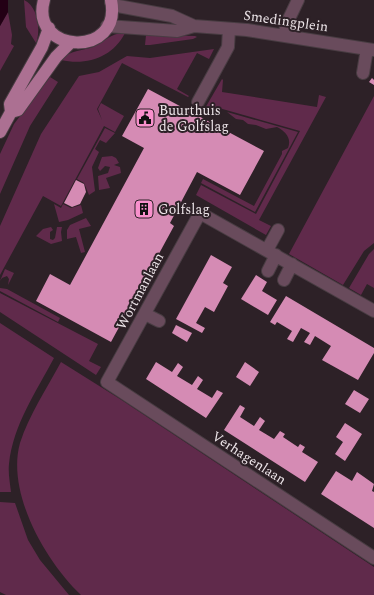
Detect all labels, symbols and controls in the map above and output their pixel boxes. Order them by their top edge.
street label: Smedingplein [242,5,330,37]
place label: Buurthuis de Golfslag [159,100,229,137]
public building icon: Buurthuis de Golfslag [134,107,156,129]
building icon: Golfslag [133,198,155,220]
place label: Golfslag [158,199,210,220]
street label: Wortmanlaan [111,249,169,333]
street label: Verhagenlaan [208,426,290,490]

